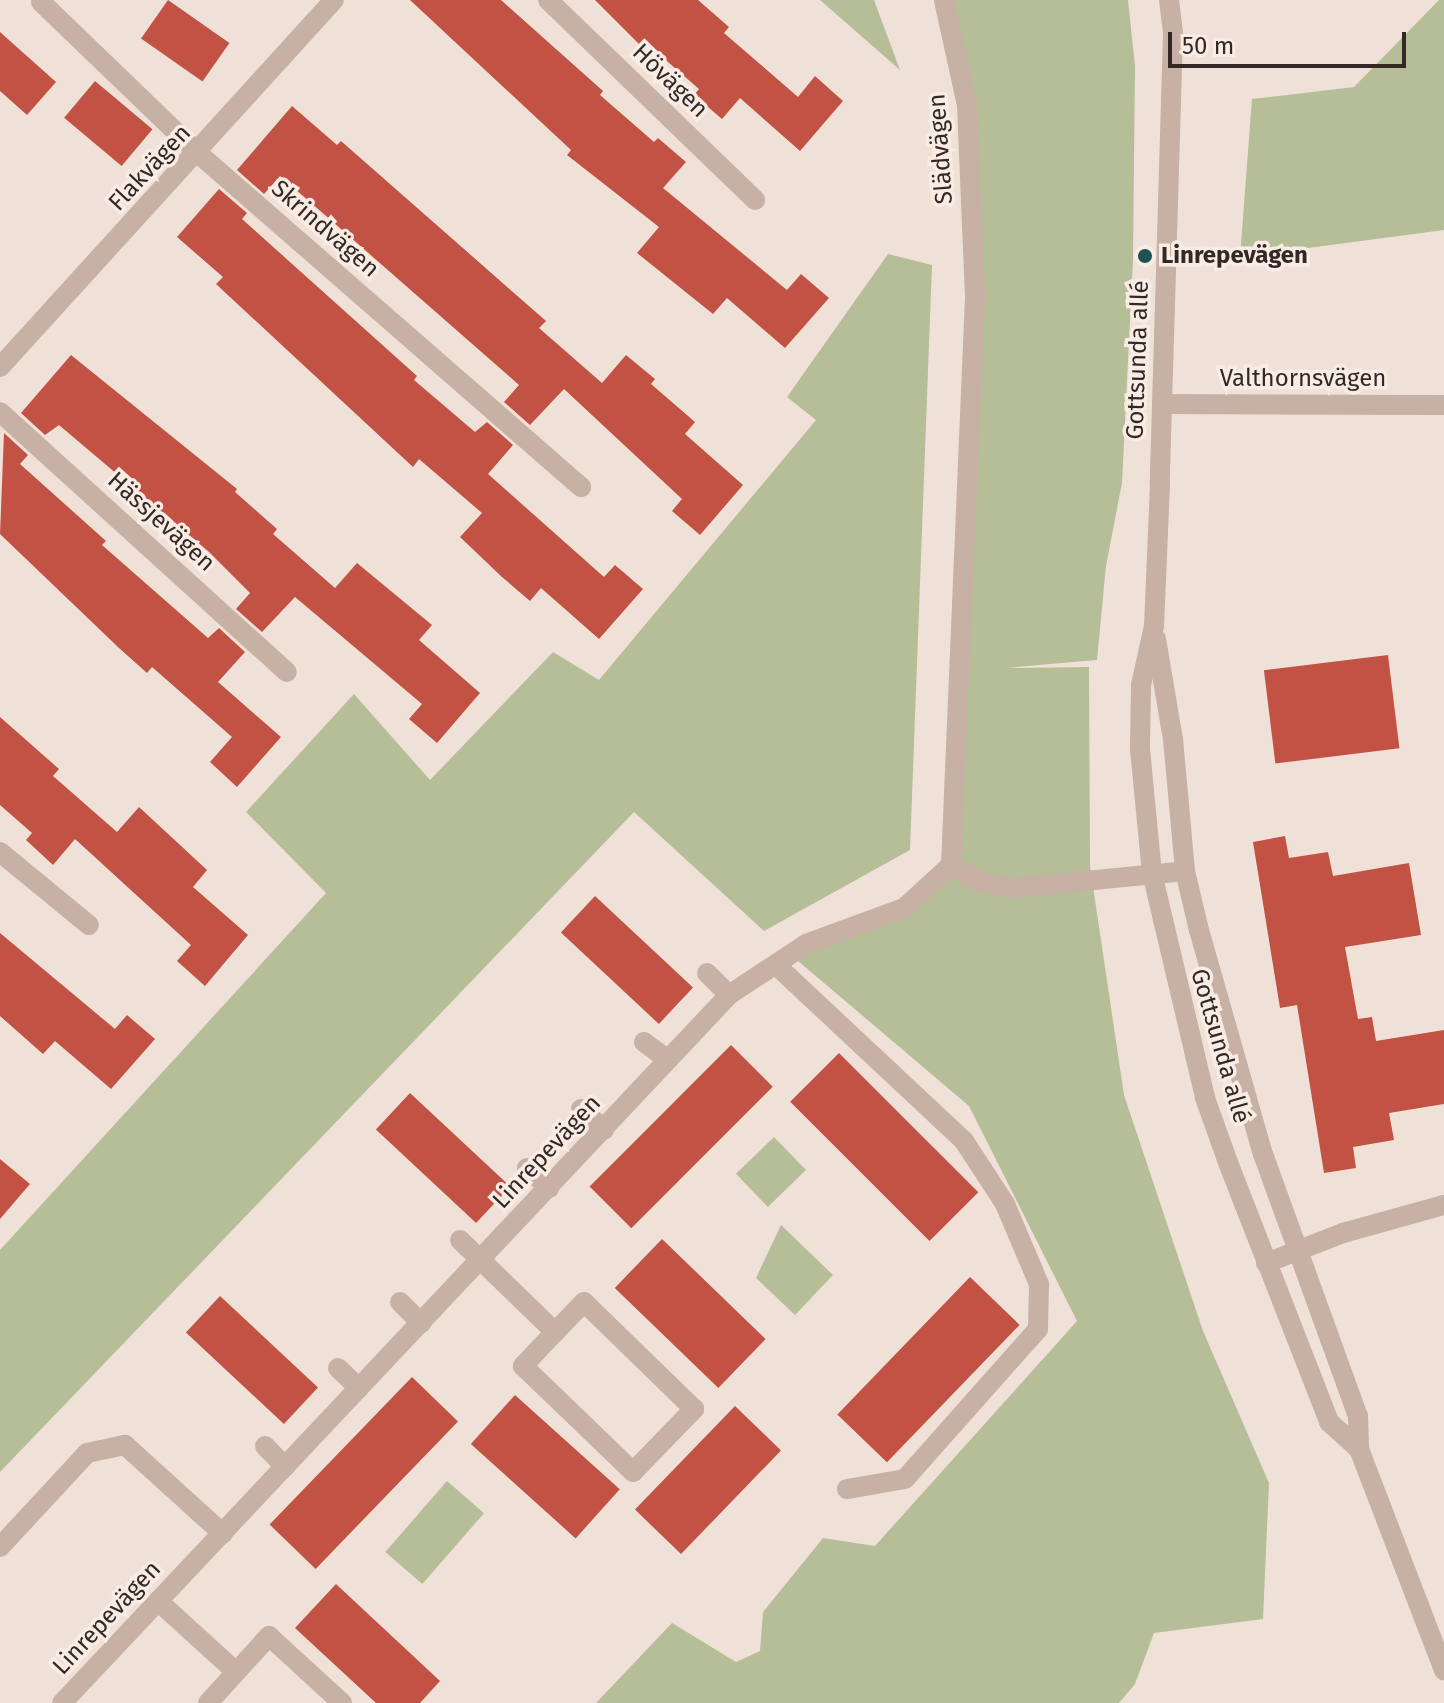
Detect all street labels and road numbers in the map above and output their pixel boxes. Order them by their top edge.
street label: Hövägen [626,38,714,124]
street label: Slädvägen [923,93,959,205]
street label: Flakvägen [103,119,197,217]
street label: Skrindvägen [265,174,385,284]
street label: Gottsunda allé [1121,280,1155,440]
street label: Valthornsvägen [1220,365,1386,393]
street label: Hässjevägen [101,466,221,578]
street label: Gottsunda allé [1184,965,1256,1127]
street label: Linrepevägen [487,1089,607,1215]
street label: Linrepevägen [47,1555,167,1681]

